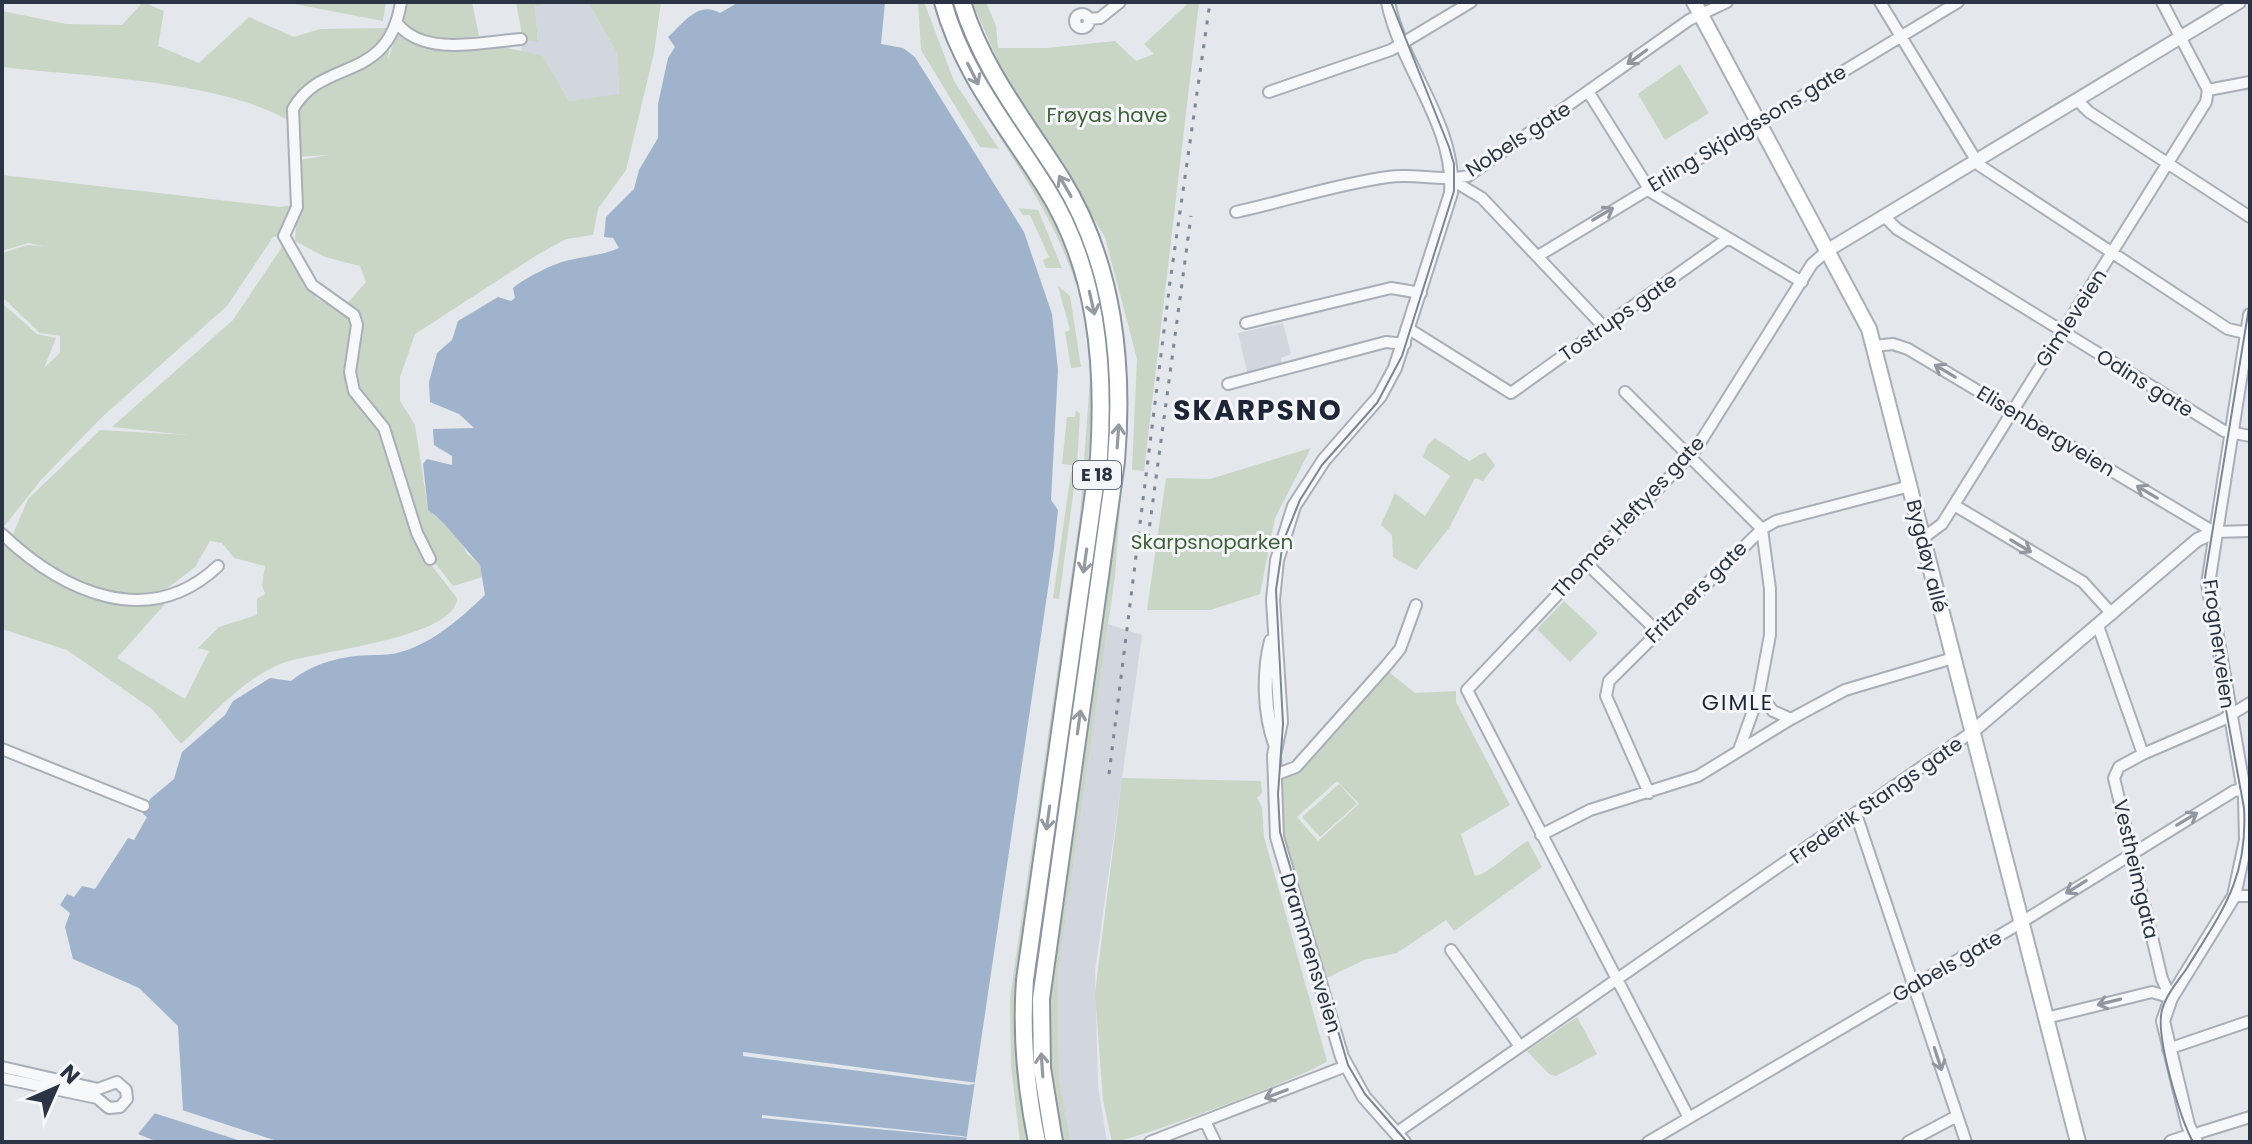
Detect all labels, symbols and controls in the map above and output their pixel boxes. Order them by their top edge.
one-way arrow [1627,49,1648,66]
street label: Erling Skjalgssons gate [1642,57,1852,199]
one-way arrow [965,62,981,86]
street label: Nobels gate [1460,95,1576,183]
park label: Frøyas have [1047,101,1167,129]
one-way arrow [1057,175,1073,198]
one-way arrow [1591,206,1614,222]
street label: Gimleveien [2029,263,2113,373]
street label: Tostrups gate [1554,266,1682,368]
one-way arrow [1085,290,1100,315]
street label: Odins gate [2091,342,2199,424]
one-way arrow [1934,363,1957,379]
street label: Elisenbergveien [1972,379,2120,483]
district label: SKARPSNO [1173,391,1343,430]
one-way arrow [1111,423,1126,450]
street label: Thomas Heftyes gate [1545,430,1711,604]
road number: E 18 [1073,461,1121,489]
one-way arrow [2136,483,2159,499]
street label: Bygdøy allé [1899,496,1955,616]
park label: Skarpsnoparken [1131,528,1293,556]
street label: Fritzners gate [1639,535,1753,649]
one-way arrow [2009,538,2032,554]
one-way arrow [1077,548,1092,573]
street label: Frognerveien [2196,578,2242,710]
district label: GIMLE [1702,687,1774,718]
one-way arrow [1072,710,1087,735]
street label: Frederik Stangs gate [1784,730,1968,870]
street label: Vestheimgata [2106,797,2166,941]
one-way arrow [1040,805,1055,831]
one-way arrow [2175,811,2198,827]
street label: Drammensveien [1273,870,1349,1036]
one-way arrow [2065,880,2088,896]
street label: Gabels gate [1887,923,2007,1009]
one-way arrow [2096,996,2122,1011]
one-way arrow [1932,1046,1947,1071]
north arrow [16,1048,96,1128]
one-way arrow [1034,1052,1049,1079]
text: N [53,1057,87,1091]
one-way arrow [1264,1088,1289,1102]

